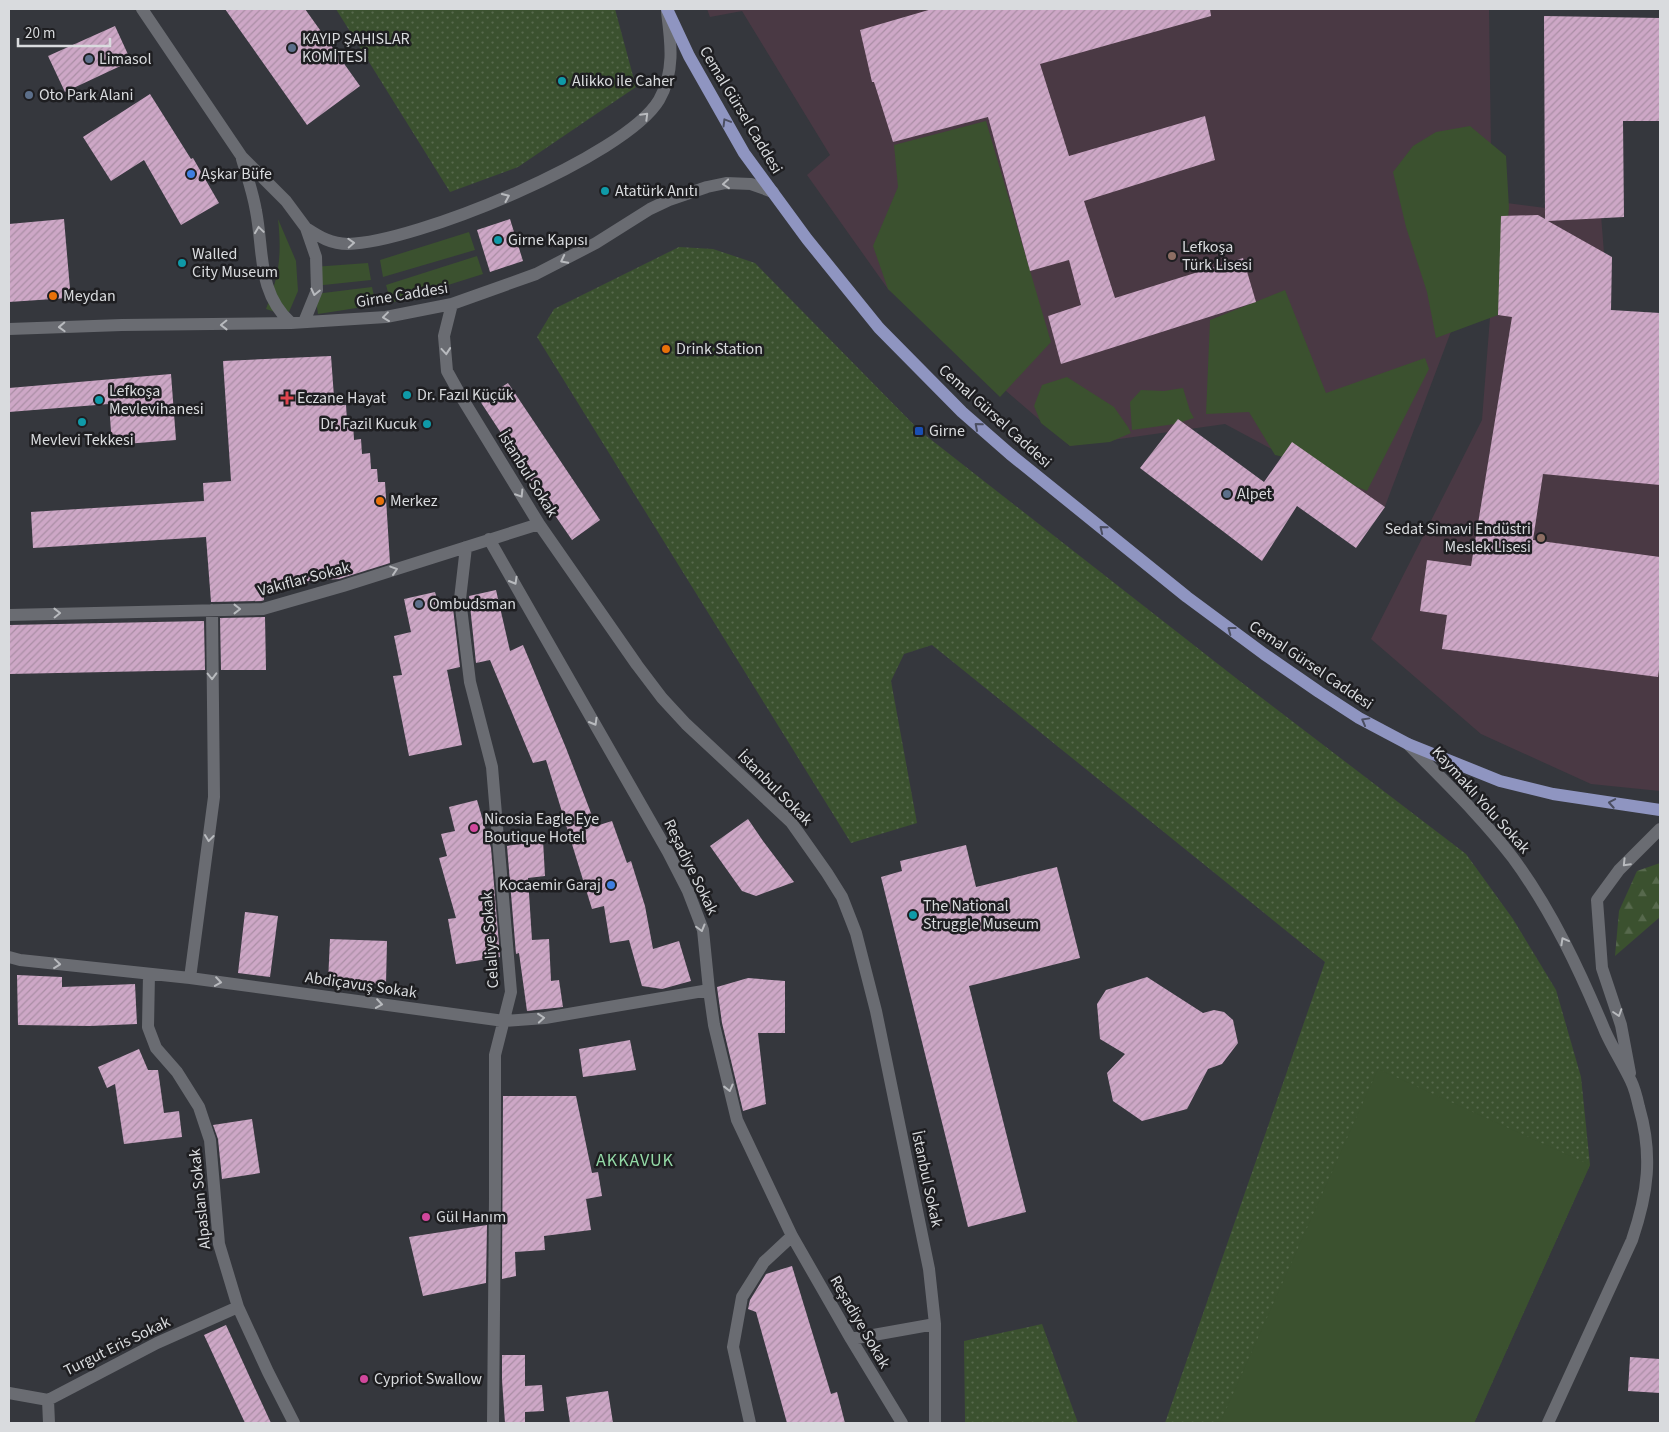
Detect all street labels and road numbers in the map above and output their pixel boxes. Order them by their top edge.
street label: Cemal Gürsel Caddesi [694,42,788,178]
street label: Girne Caddesi [354,277,450,313]
street label: Cemal Gürsel Caddesi [934,359,1056,473]
street label: İstanbul Sokak [493,426,563,522]
street label: Vakıflar Sokak [256,556,352,602]
street label: Cemal Gürsel Caddesi [1245,615,1377,715]
street label: Kaymaklı Yolu Sokak [1427,741,1535,859]
street label: İstanbul Sokak [732,745,818,831]
street label: Reşadiye Sokak [658,815,724,919]
street label: Celaliye Sokak [476,891,504,989]
street label: Abdiçavuş Sokak [304,966,418,1004]
street label: İstanbul Sokak [906,1129,948,1229]
street label: Alpaslan Sokak [184,1147,216,1251]
street label: Reşadiye Sokak [824,1271,896,1373]
street label: Turgut Eris Sokak [60,1311,174,1381]

